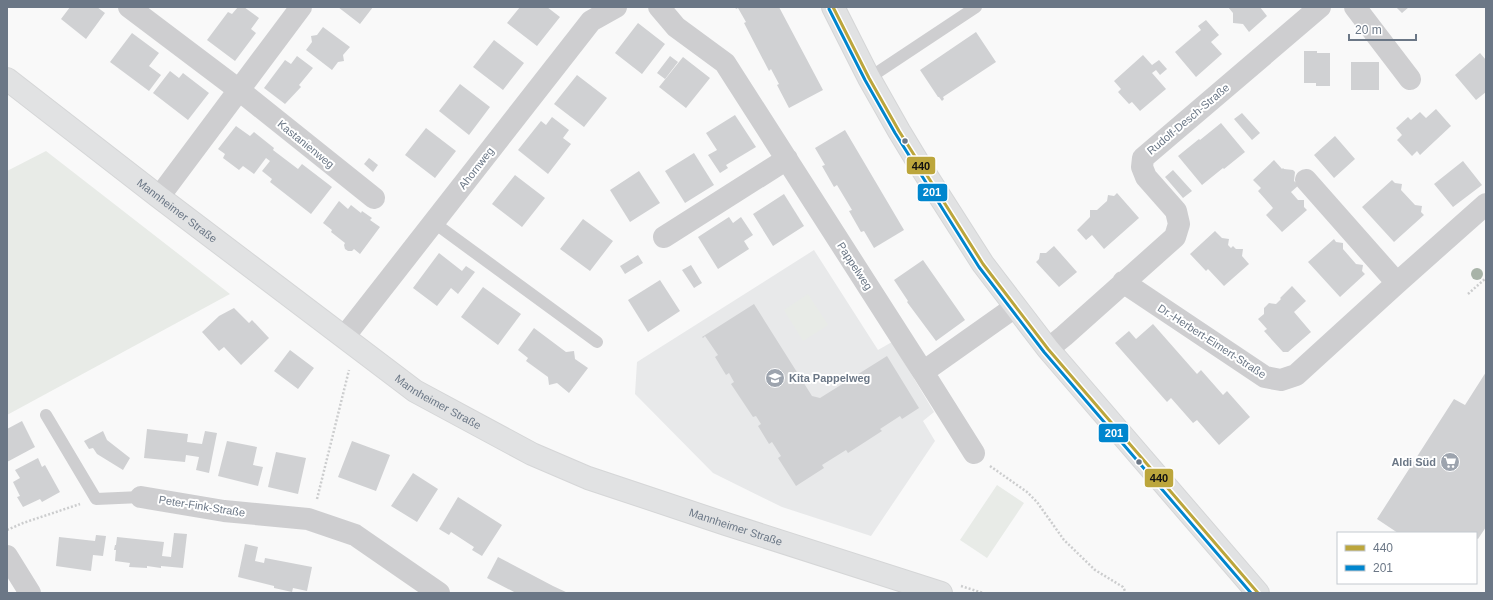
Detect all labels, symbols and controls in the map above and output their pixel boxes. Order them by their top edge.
scale bar [1349,16,1416,42]
text: 20 m [1355,23,1382,37]
street label: Rudolf-Desch-Straße [1145,81,1231,157]
street label: Kastanienweg [275,118,337,170]
unlabelled marker [900,136,910,146]
street label: Ahornweg [456,145,496,191]
line badge: 440 [906,156,936,175]
text: 440 [912,160,930,172]
street label: Mannheimer Straße [135,176,219,245]
line badge: 201 [917,183,948,202]
text: 201 [923,186,941,198]
street label: Pappelweg [835,240,875,292]
street label: Dr.-Herbert-Eimert-Straße [1156,302,1268,380]
school or university icon: Kita Pappelweg [764,367,786,389]
street label: Mannheimer Straße [393,372,483,431]
place label: Kita Pappelweg [789,372,870,384]
line badge: 201 [1098,423,1129,443]
text: 201 [1105,427,1123,439]
supermarket icon: Aldi Süd [1439,451,1461,473]
place label: Aldi Süd [1391,456,1436,468]
unlabelled marker [1134,457,1144,467]
line badge: 440 [1144,468,1174,488]
text: 440 [1150,472,1168,484]
street label: Peter-Fink-Straße [158,493,246,519]
street label: Mannheimer Straße [688,506,784,548]
legend [1337,532,1477,584]
text: 440 [1373,541,1393,555]
text: 201 [1373,561,1393,575]

